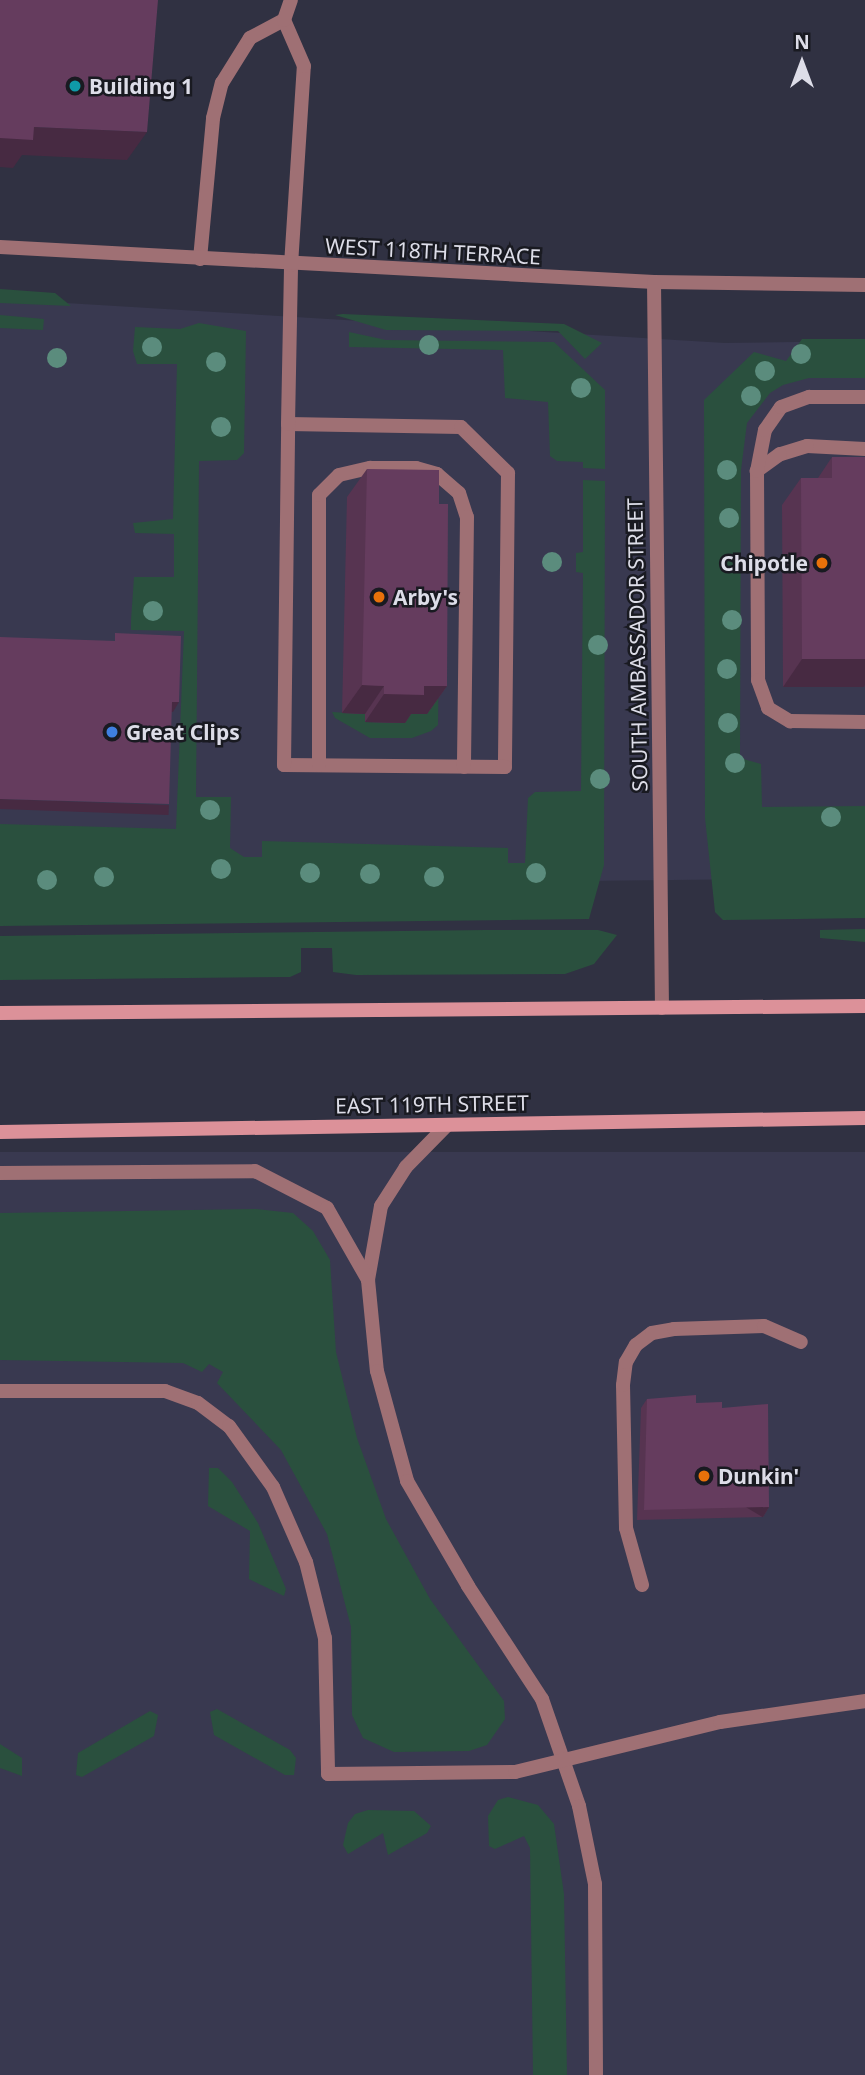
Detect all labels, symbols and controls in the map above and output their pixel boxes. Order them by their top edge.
north arrow [767,28,837,98]
text: N [794,29,810,55]
place label: Building 1 [89,73,193,99]
marker: Building 1 [67,78,83,94]
street label: WEST 118TH TERRACE [324,233,542,269]
street label: SOUTH AMBASSADOR STREET [622,498,652,792]
place label: Chipotle [720,550,808,576]
marker: Chipotle [814,555,830,571]
place label: Arby's [393,584,458,610]
marker: Arby's [371,589,387,605]
place label: Great Clips [126,719,240,745]
marker: Great Clips [104,724,120,740]
street label: EAST 119TH STREET [335,1090,529,1118]
place label: Dunkin' [718,1463,799,1489]
marker: Dunkin' [696,1468,712,1484]

